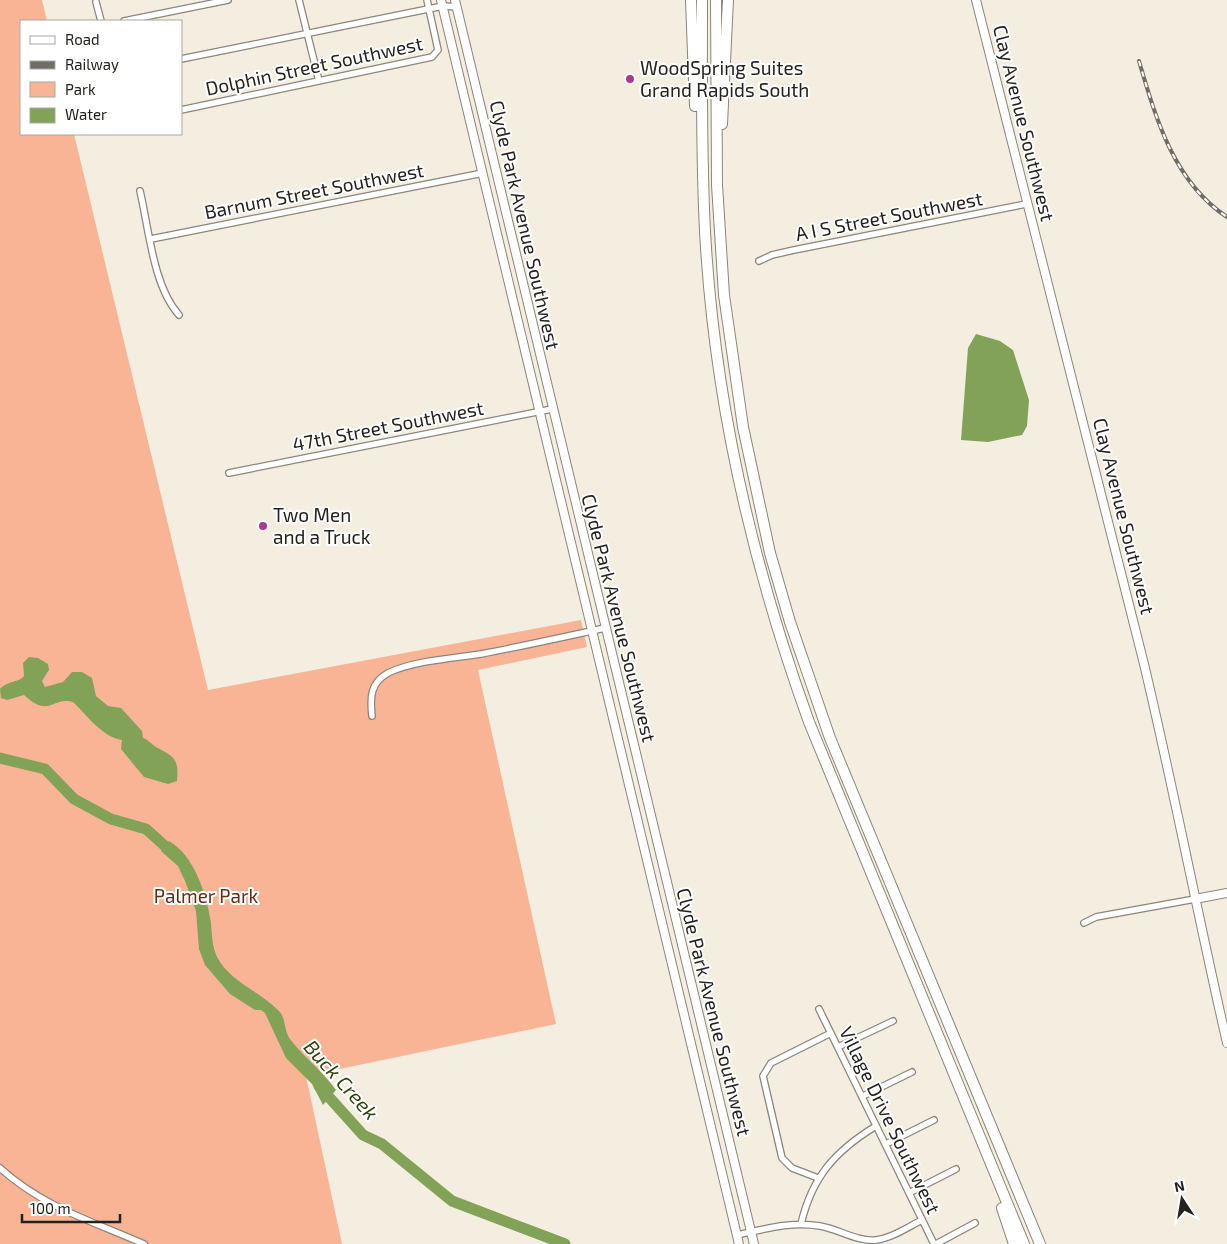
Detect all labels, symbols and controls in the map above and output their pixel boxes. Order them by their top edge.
legend [20,20,182,135]
street label: Clay Avenue Southwest [989,22,1060,223]
text: Road [65,30,100,48]
street label: Dolphin Street Southwest [203,31,425,100]
text: Railway [65,55,119,73]
place label: WoodSpring Suites Grand Rapids South [640,56,809,101]
marker: WoodSpring Suites Grand Rapids South [624,73,636,85]
text: Park [65,80,96,98]
street label: Clyde Park Avenue Southwest [486,98,565,352]
text: Water [65,105,107,123]
street label: Barnum Street Southwest [202,158,425,223]
street label: A I S Street Southwest [793,186,984,245]
street label: 47th Street Southwest [290,396,485,455]
street label: Clay Avenue Southwest [1089,415,1160,616]
street label: Clyde Park Avenue Southwest [577,491,661,744]
place label: Two Men and a Truck [273,503,371,548]
marker: Two Men and a Truck [257,520,269,532]
park label: Palmer Park [154,884,259,907]
street label: Clyde Park Avenue Southwest [672,885,756,1138]
street label: Village Drive Southwest [835,1022,946,1217]
water label: Buck Creek [300,1034,384,1124]
north arrow [1157,1174,1207,1224]
text: N [1172,1176,1186,1195]
scale bar [22,1192,120,1224]
text: 100 m [30,1199,71,1217]

